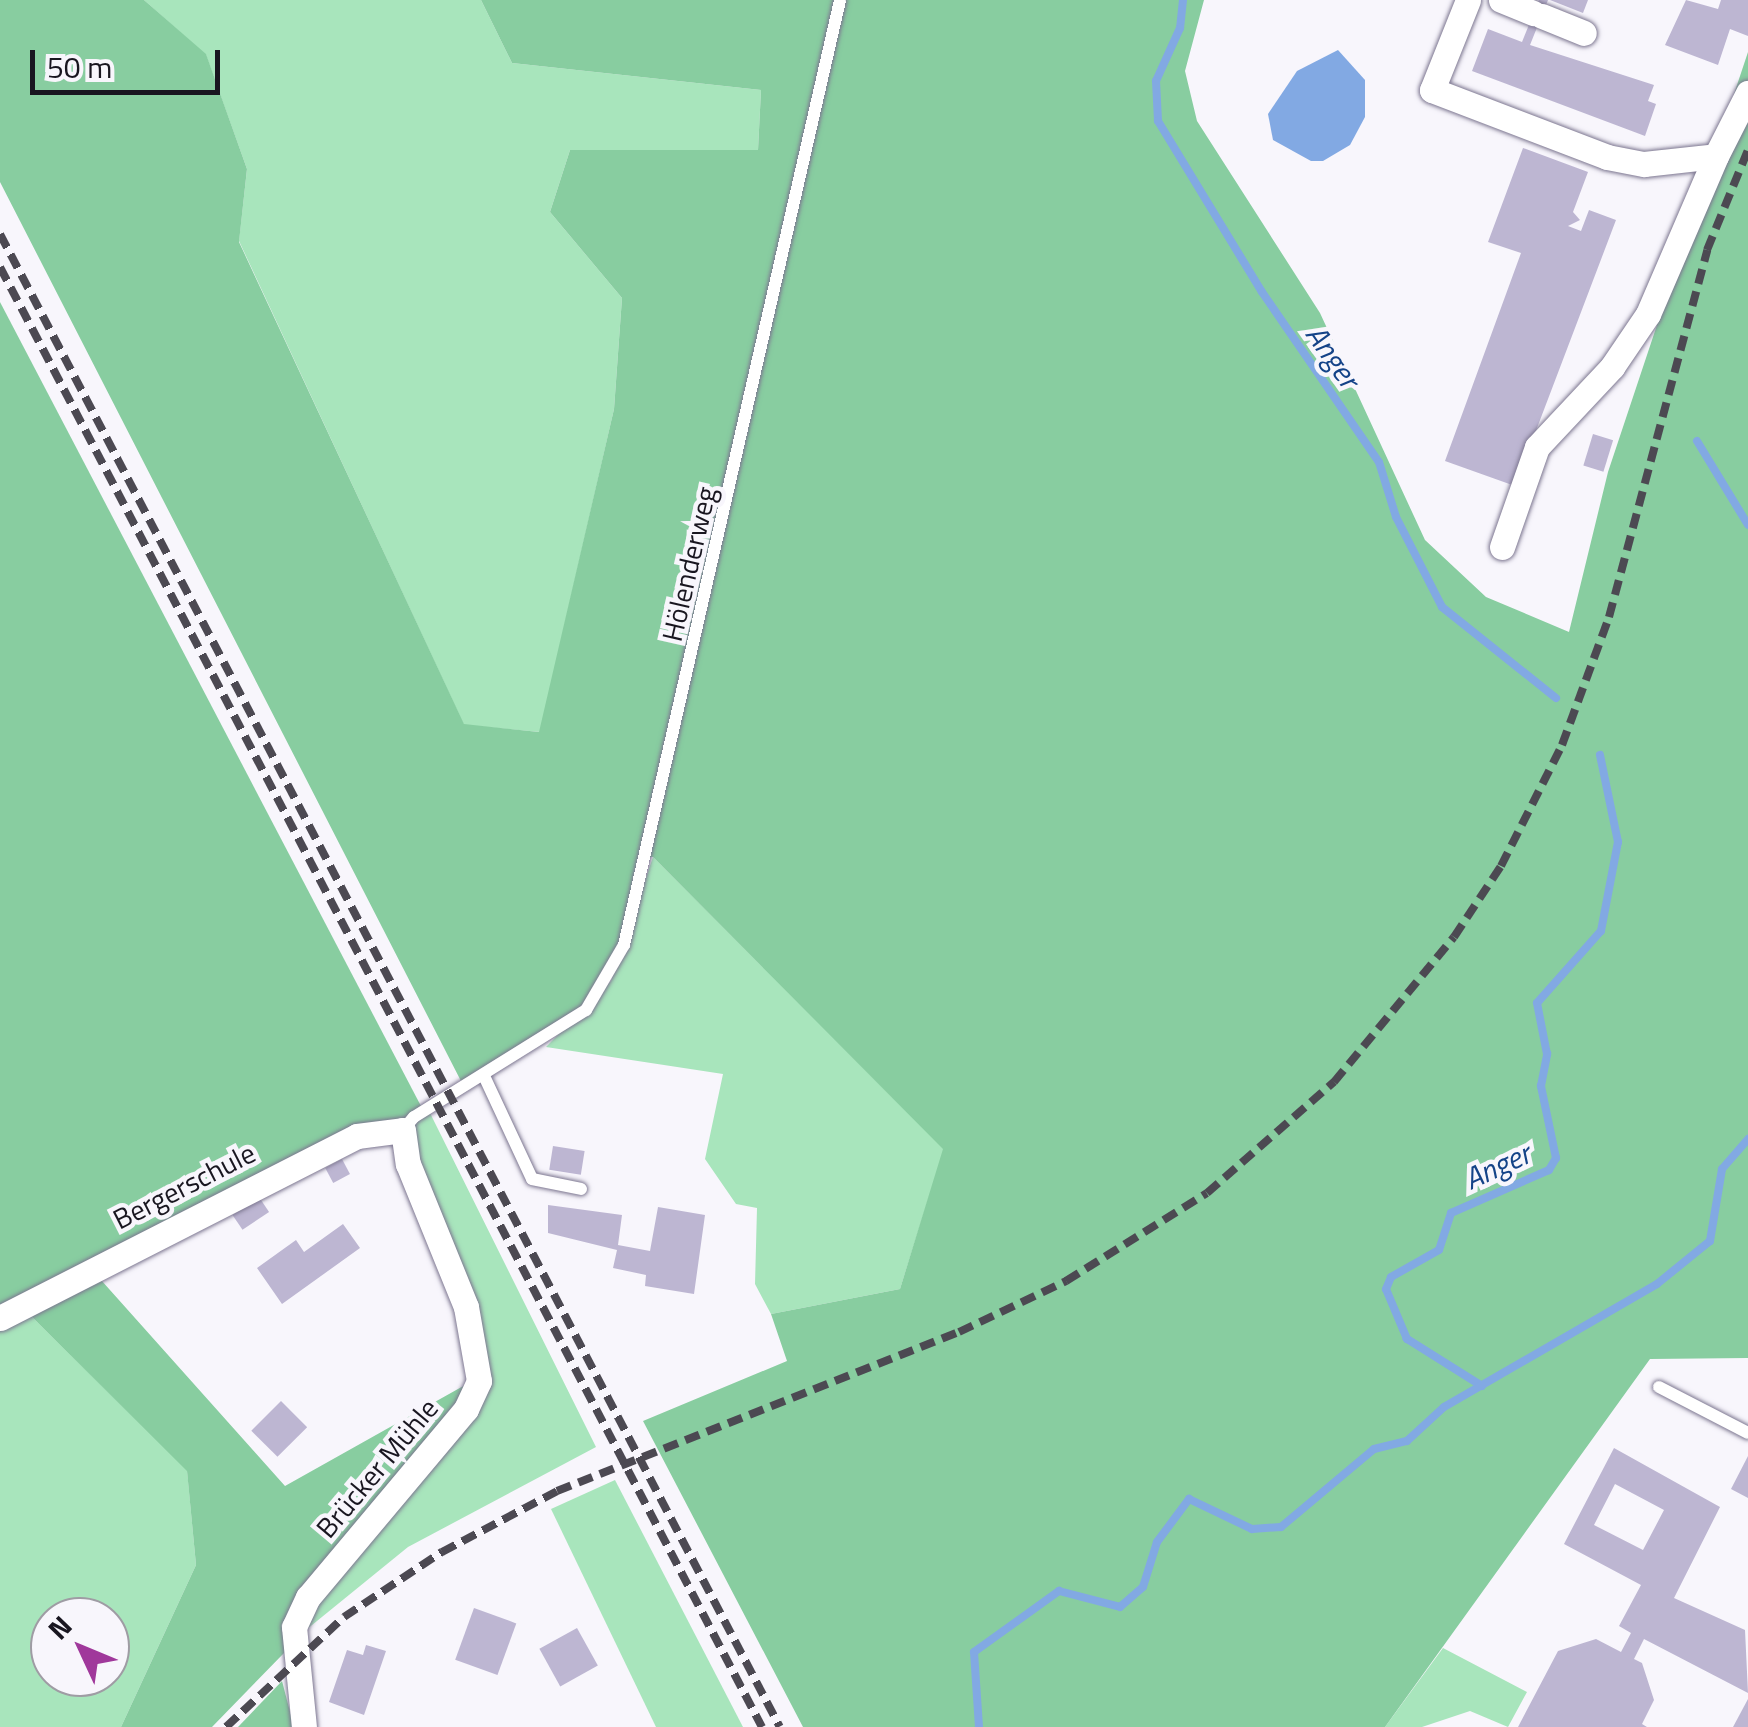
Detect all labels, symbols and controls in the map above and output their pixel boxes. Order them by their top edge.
scale bar [35,30,225,92]
text: 50 m [47,44,112,90]
water label: Anger [1298,317,1368,395]
street label: Hölenderweg [655,483,723,645]
water label: Anger [1458,1135,1536,1197]
street label: Bergerschule [107,1136,261,1236]
street label: Brücker Mühle [309,1392,445,1544]
north arrow [30,1597,130,1697]
text: N [37,1605,82,1649]

